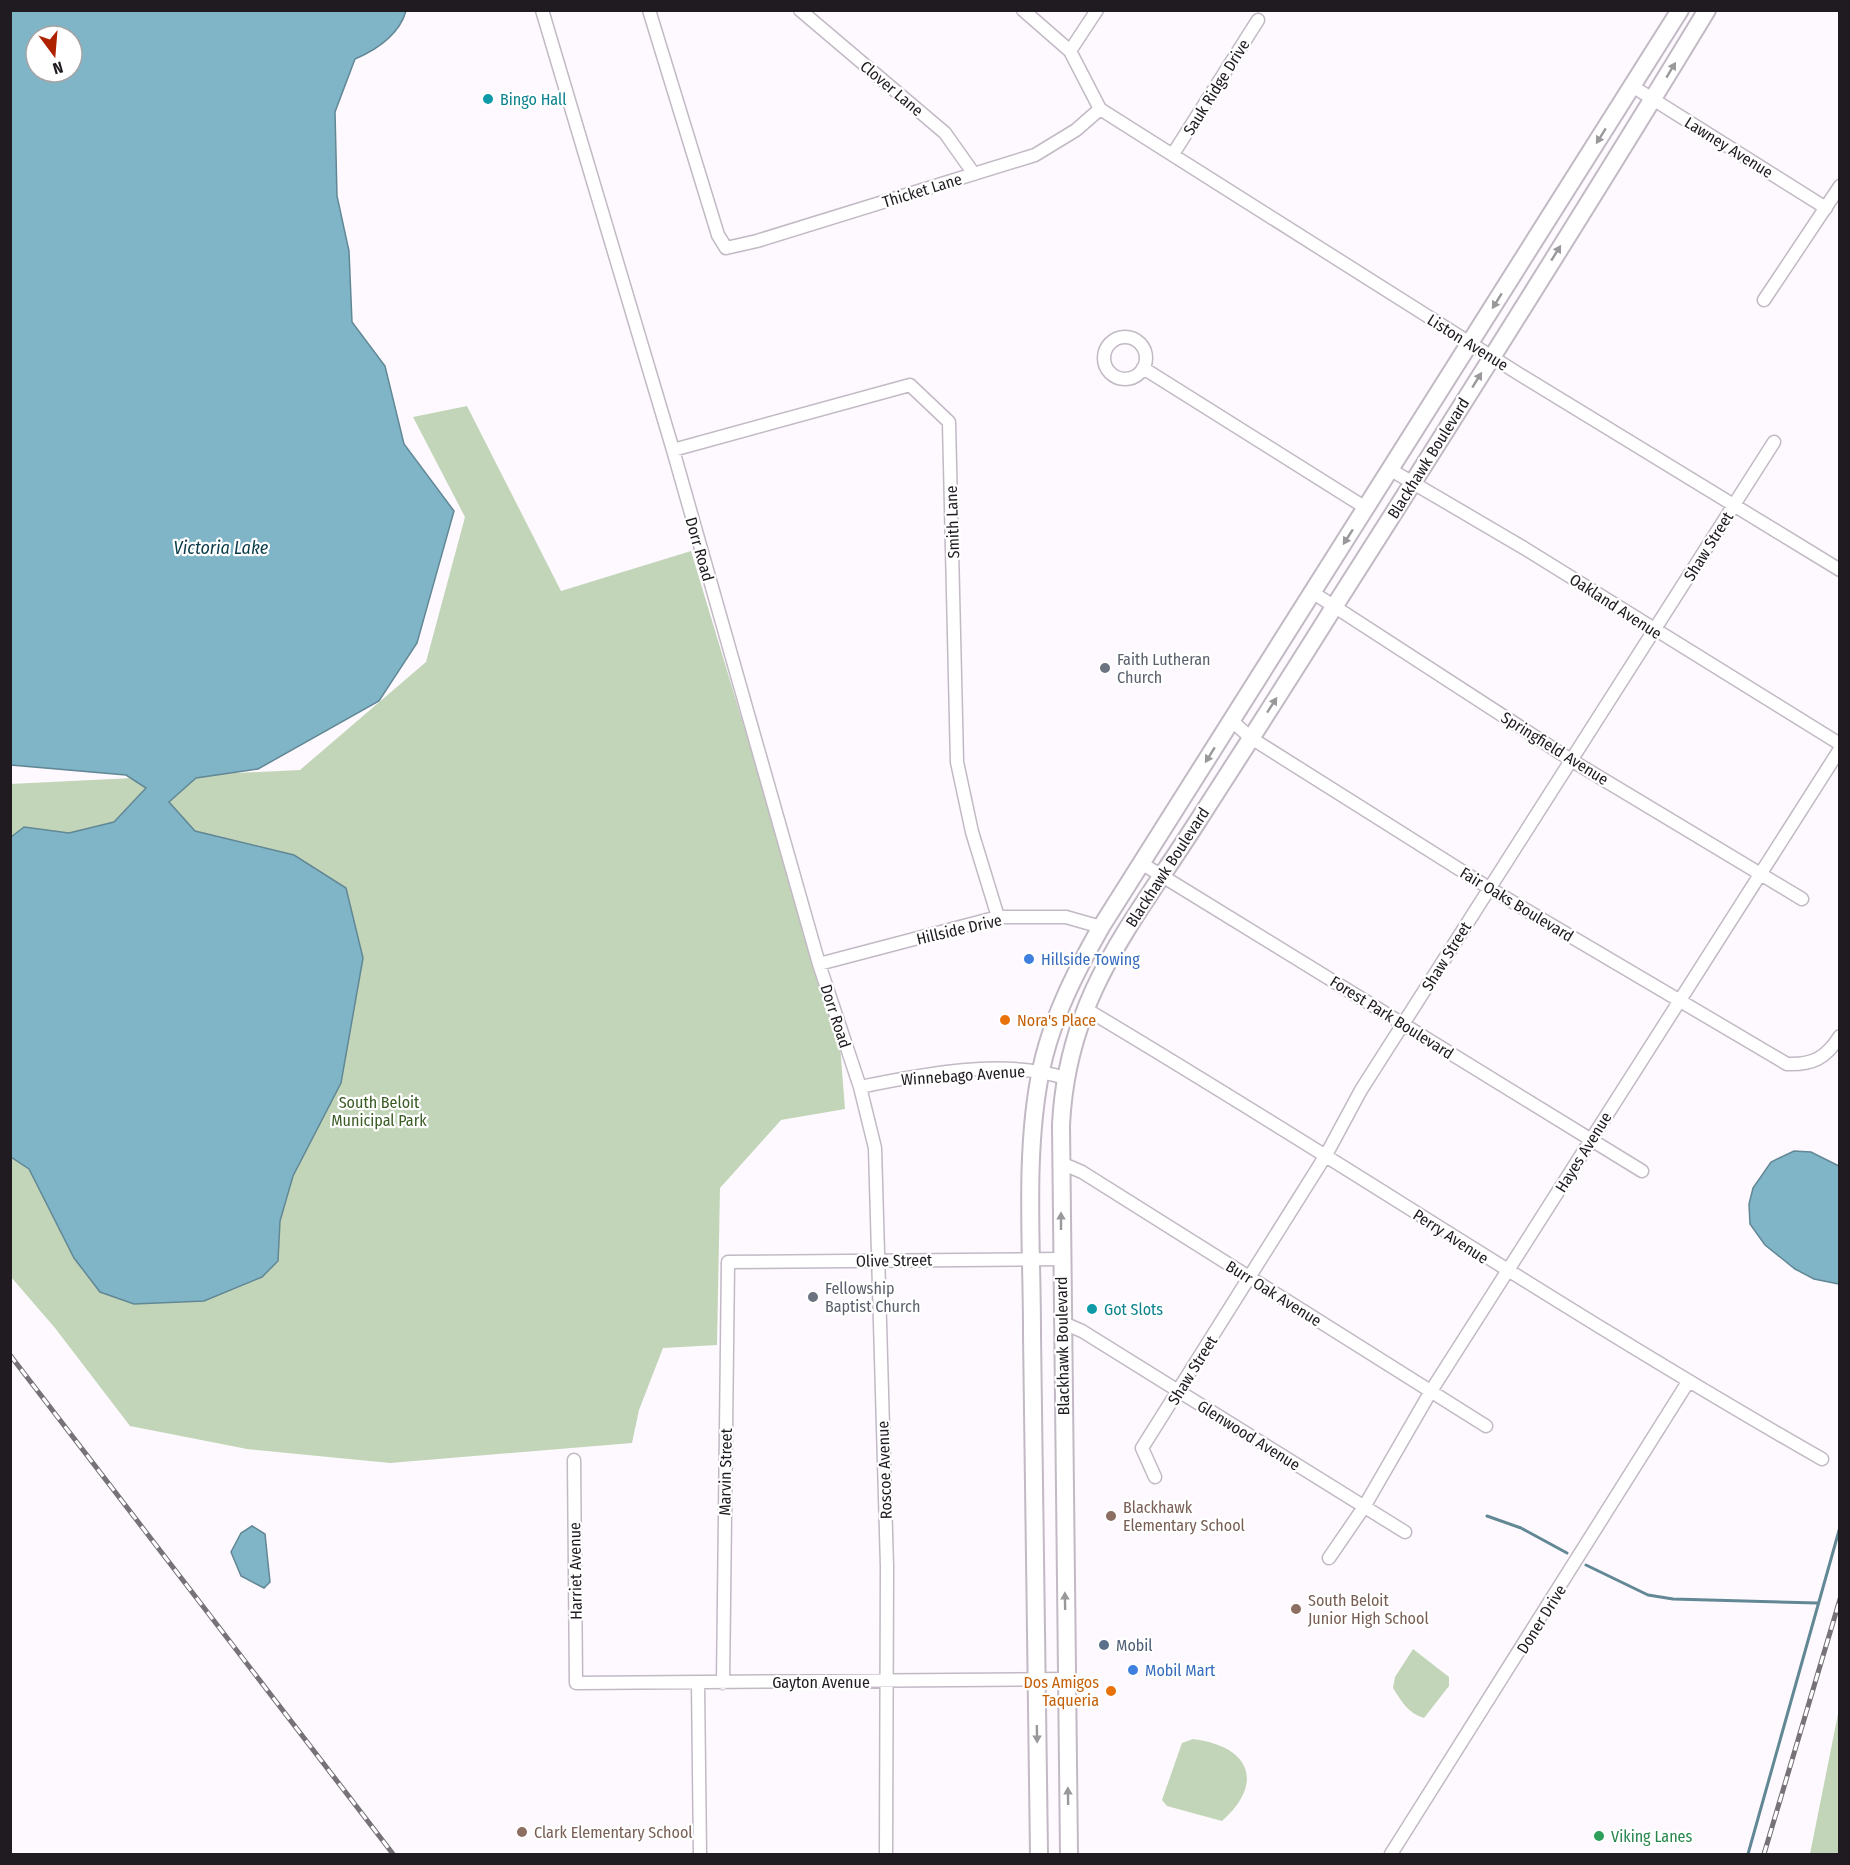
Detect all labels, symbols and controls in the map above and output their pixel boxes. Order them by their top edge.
north arrow [24,24,84,84]
street label: Sauk Ridge Drive [1179,36,1254,139]
text: N [51,57,65,78]
street label: Clover Lane [856,57,927,120]
one-way arrow [1665,62,1676,78]
place label: Bingo Hall [500,90,566,109]
marker: Bingo Hall [481,92,495,106]
street label: Lawney Avenue [1681,113,1776,182]
one-way arrow [1595,127,1606,144]
street label: Thicket Lane [880,169,964,212]
one-way arrow [1551,245,1562,262]
one-way arrow [1492,293,1503,309]
street label: Liston Avenue [1424,310,1512,375]
one-way arrow [1471,372,1482,388]
street label: Blackhawk Boulevard [1384,394,1473,522]
street label: Smith Lane [942,485,963,559]
street label: Shaw Street [1680,508,1737,584]
street label: Dorr Road [681,515,718,583]
one-way arrow [1342,528,1354,544]
water label: Victoria Lake [174,537,269,559]
street label: Oakland Avenue [1566,570,1665,643]
place label: Faith Lutheran Church [1117,650,1211,687]
marker: Faith Lutheran Church [1098,661,1112,675]
one-way arrow [1266,697,1277,713]
street label: Springfield Avenue [1498,708,1612,789]
one-way arrow [1205,747,1216,763]
street label: Blackhawk Boulevard [1122,804,1213,931]
street label: Fair Oaks Boulevard [1457,863,1577,946]
street label: Hillside Drive [915,910,1004,949]
street label: Shaw Street [1418,918,1475,994]
place label: Hillside Towing [1041,950,1140,969]
marker: Hillside Towing [1022,952,1036,966]
street label: Forest Park Boulevard [1327,972,1457,1063]
street label: Dorr Road [816,982,855,1050]
place label: Nora's Place [1017,1011,1096,1030]
marker: Nora's Place [998,1013,1012,1027]
street label: Winnebago Avenue [900,1062,1026,1089]
park label: South Beloit Municipal Park [331,1093,427,1130]
street label: Hayes Avenue [1551,1109,1616,1196]
street label: Perry Avenue [1410,1205,1492,1268]
one-way arrow [1056,1212,1066,1231]
street label: Olive Street [856,1250,933,1271]
street label: Burr Oak Avenue [1222,1256,1325,1330]
street label: Blackhawk Boulevard [1052,1276,1073,1416]
place label: Fellowship Baptist Church [825,1279,920,1316]
marker: Fellowship Baptist Church [806,1290,820,1304]
place label: Got Slots [1104,1300,1163,1319]
marker: Got Slots [1085,1302,1099,1316]
street label: Shaw Street [1164,1332,1221,1408]
street label: Glenwood Avenue [1194,1396,1304,1475]
street label: Roscoe Avenue [873,1420,896,1520]
street label: Marvin Street [715,1427,736,1516]
place label: Blackhawk Elementary School [1123,1498,1245,1535]
marker: Blackhawk Elementary School [1104,1509,1118,1523]
street label: Harriet Avenue [565,1522,586,1620]
street label: Doner Drive [1513,1581,1570,1657]
place label: South Beloit Junior High School [1308,1591,1429,1628]
one-way arrow [1060,1592,1070,1611]
marker: South Beloit Junior High School [1289,1602,1303,1616]
place label: Mobil [1116,1636,1153,1655]
marker: Mobil [1097,1638,1111,1652]
place label: Mobil Mart [1145,1661,1216,1680]
marker: Mobil Mart [1126,1663,1140,1677]
street label: Gayton Avenue [772,1673,870,1692]
place label: Dos Amigos Taqueria [1023,1673,1099,1710]
marker: Dos Amigos Taqueria [1104,1684,1118,1698]
one-way arrow [1032,1724,1042,1743]
one-way arrow [1063,1787,1073,1806]
place label: Clark Elementary School [534,1823,693,1842]
marker: Clark Elementary School [515,1825,529,1839]
place label: Viking Lanes [1611,1827,1693,1846]
marker: Viking Lanes [1592,1829,1606,1843]

